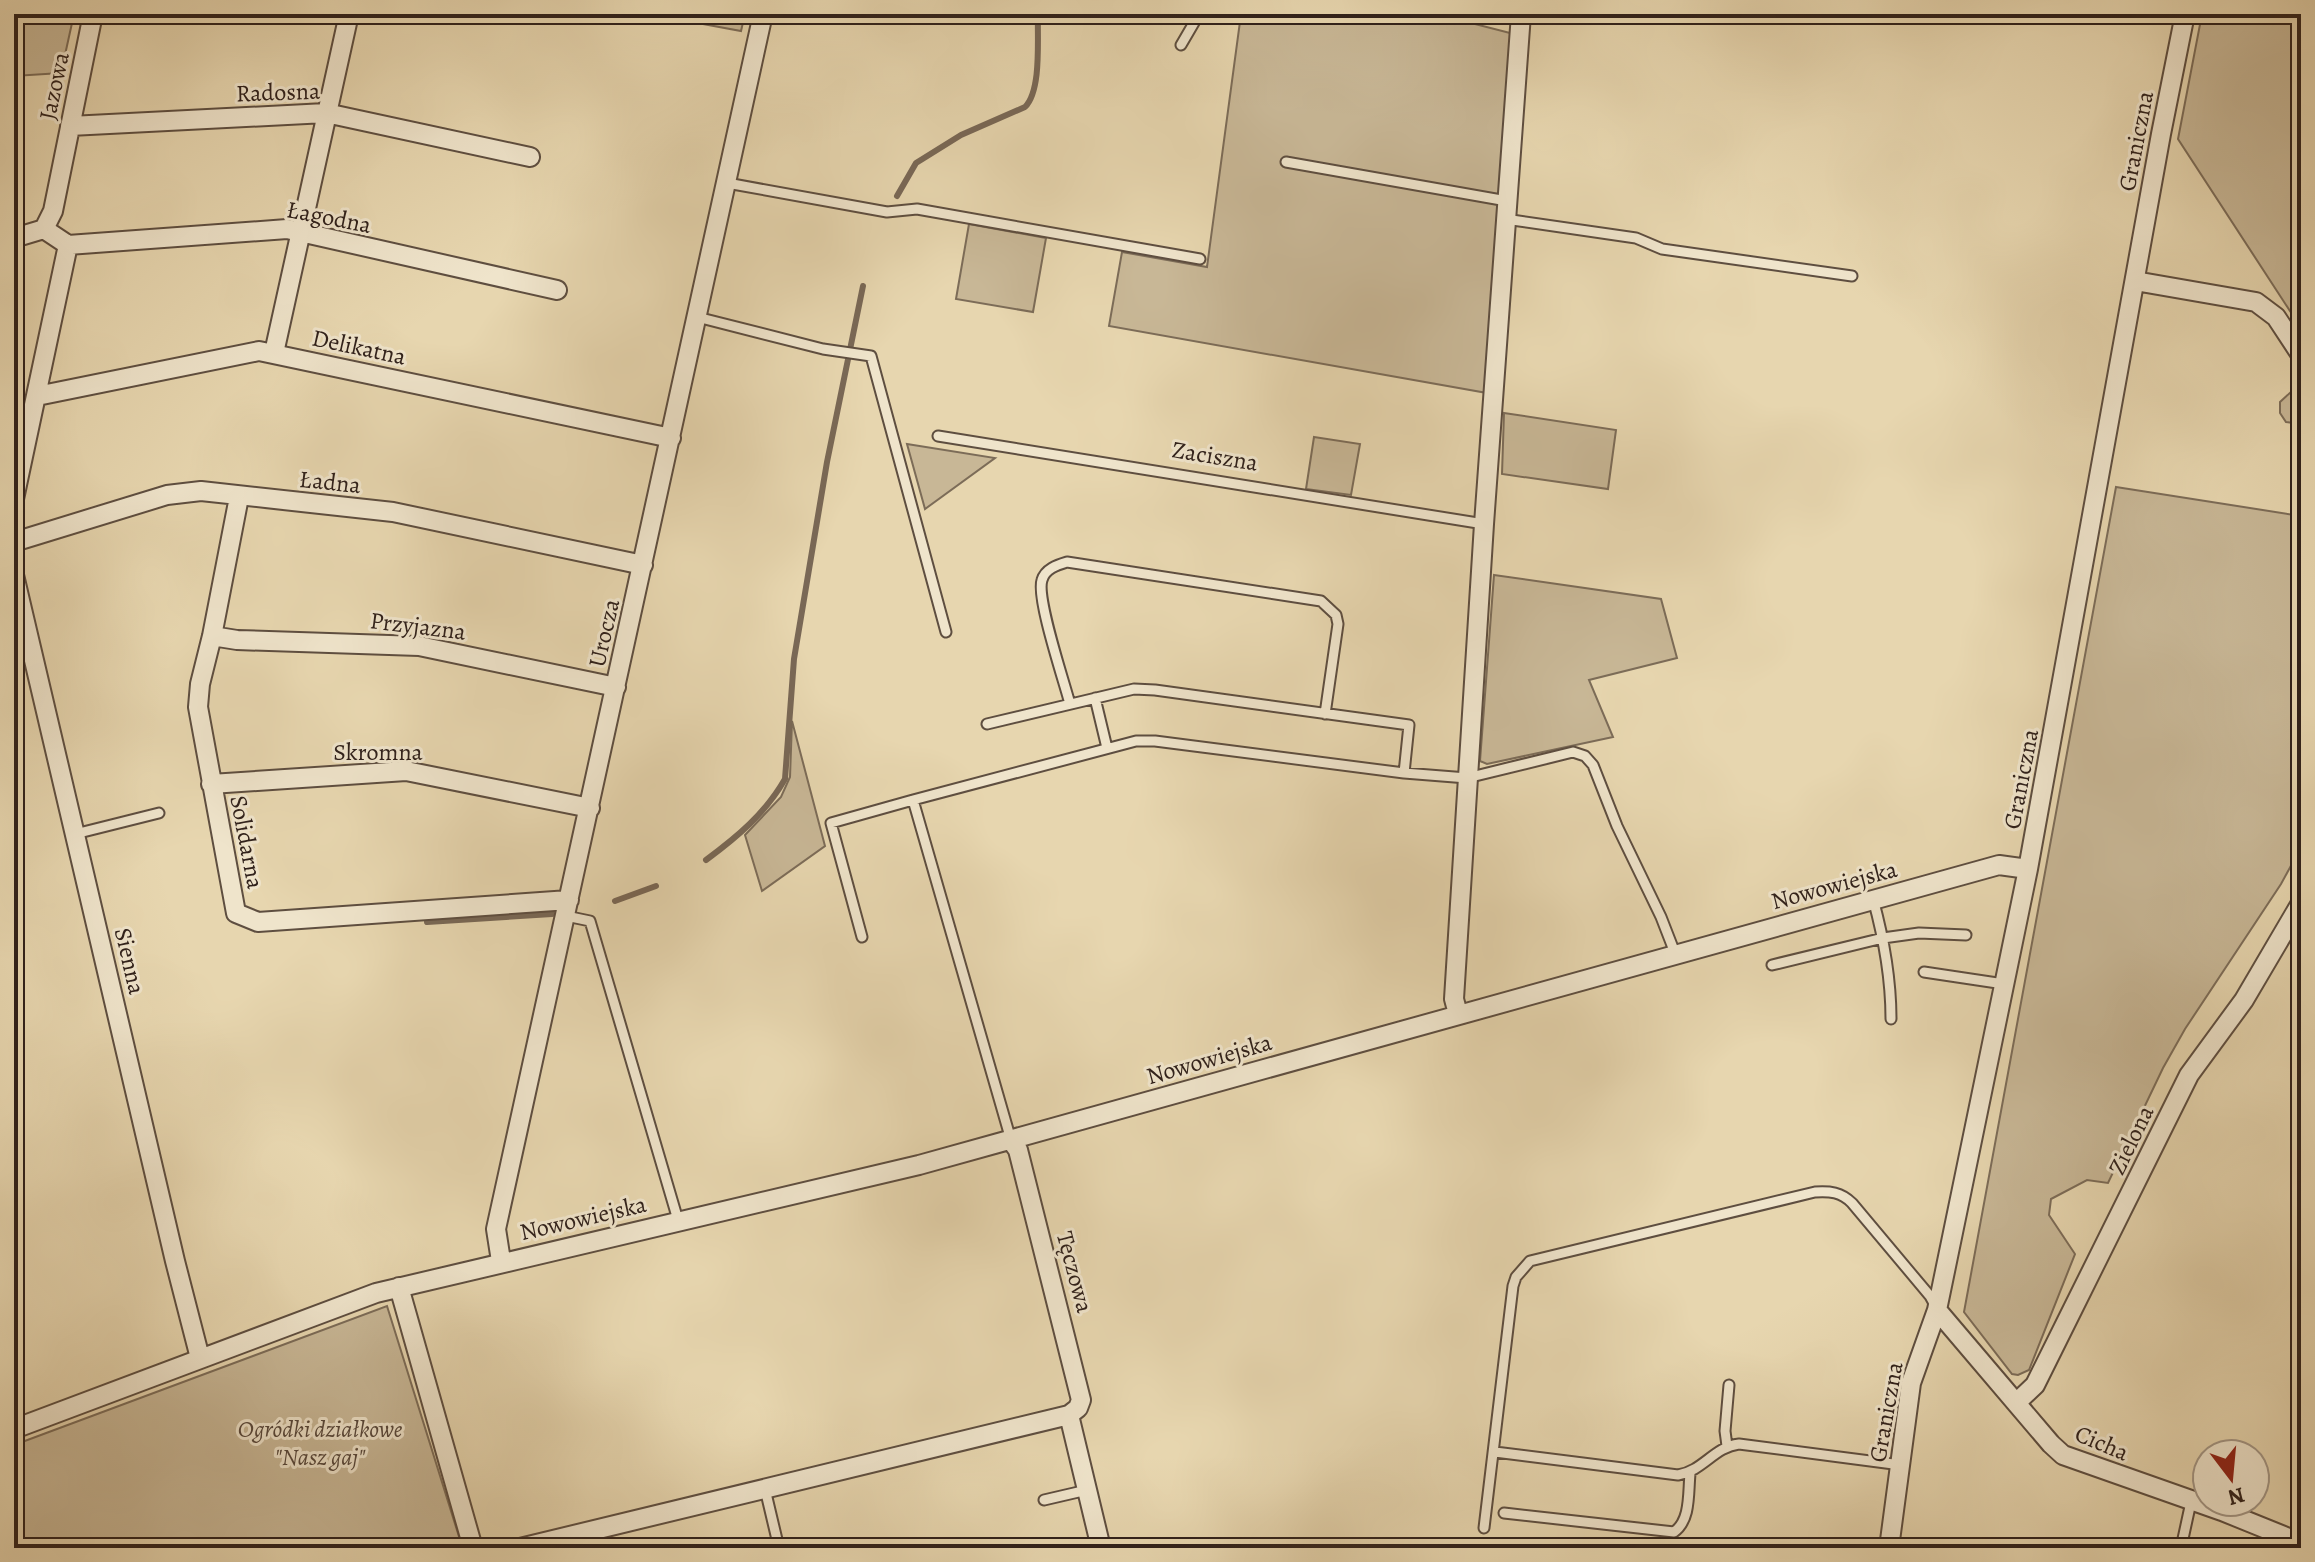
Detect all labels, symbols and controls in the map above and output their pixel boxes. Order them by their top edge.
street label: Jazowa [31,48,77,123]
street label: Radosna [235,75,321,109]
street label: Graniczna [2111,88,2162,194]
street label: Łagodna [284,193,375,241]
street label: Delikatna [309,321,410,373]
street label: Zaciszna [1170,433,1261,479]
street label: Ładna [298,463,363,501]
street label: Urocza [581,595,628,670]
street label: Przyjazna [368,604,469,648]
street label: Graniczna [1996,726,2047,832]
street label: Skromna [333,736,424,768]
street label: Solidarna [222,793,272,892]
street label: Nowowiejska [1767,853,1901,917]
street label: Sienna [107,925,153,998]
street label: Nowowiejska [1143,1026,1276,1092]
street label: Zielona [2101,1099,2162,1180]
street label: Nowowiejska [516,1188,650,1248]
street label: Tęczowa [1049,1228,1101,1317]
street label: Graniczna [1861,1359,1911,1465]
park label: Ogródki działkowe "Nasz gaj" [238,1413,403,1473]
street label: Cicha [2070,1417,2135,1469]
north arrow [2191,1438,2271,1518]
text: N [2224,1480,2248,1513]

